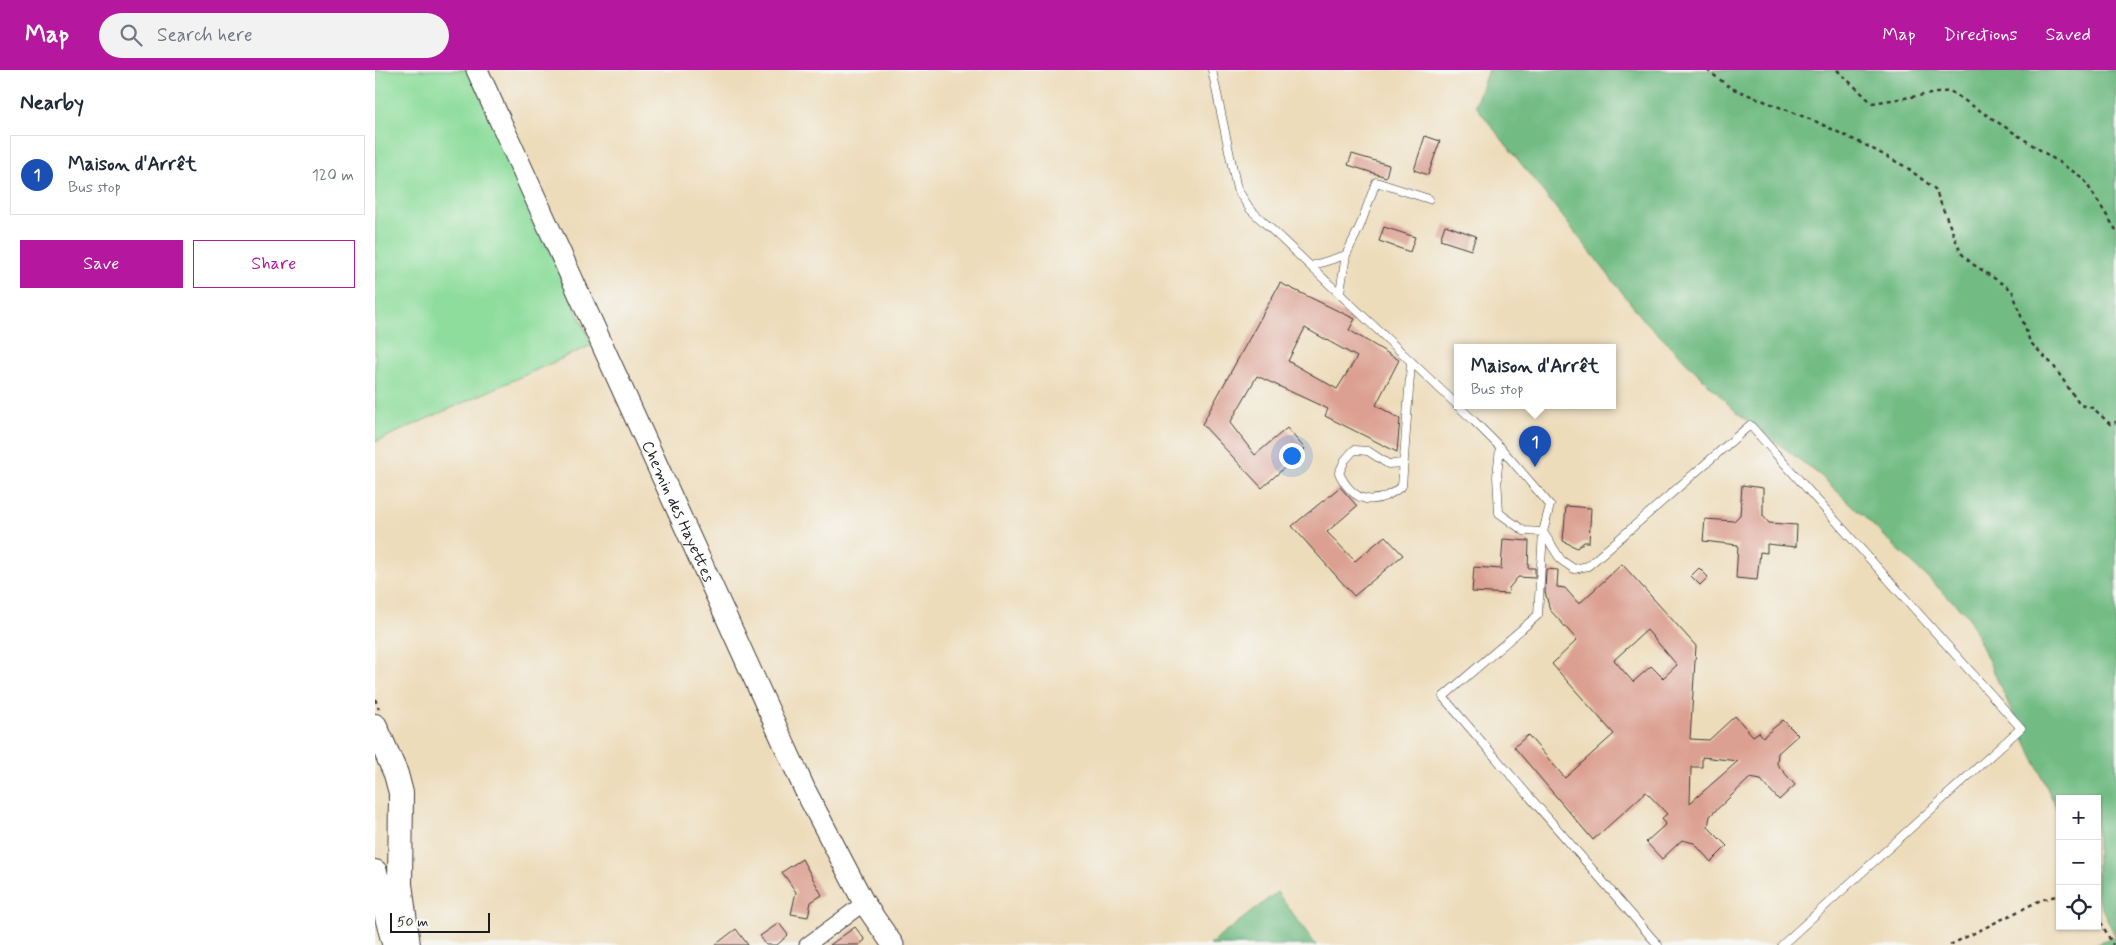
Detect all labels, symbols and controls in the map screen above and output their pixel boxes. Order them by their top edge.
search box [99,13,449,58]
text: Map [25,20,69,51]
icon: search [117,21,145,49]
text: Search here [157,23,253,48]
text: Map [1883,23,1916,47]
text: Directions [1944,23,2018,47]
text: Saved [2046,23,2091,47]
text: Nearby [20,89,84,117]
text: Maison d'Arrêt [68,152,197,177]
text: 1 [33,165,41,186]
text: 120 m [312,165,354,186]
text: Bus stop [68,177,121,198]
button: Save [20,240,183,288]
button: Share [193,240,355,288]
popup [1454,344,1616,409]
text: Maison d'Arrêt [1471,354,1599,379]
text: Bus stop [1471,379,1524,400]
pin: 1 [1519,426,1551,467]
street label: Chemin des Hayettes [637,437,719,585]
your location [1279,443,1305,469]
map controls [2056,795,2101,930]
button: + [2056,795,2101,840]
button: − [2056,840,2101,885]
button: locate [2056,885,2101,930]
scale bar [390,910,490,933]
text: 50 m [397,913,428,931]

